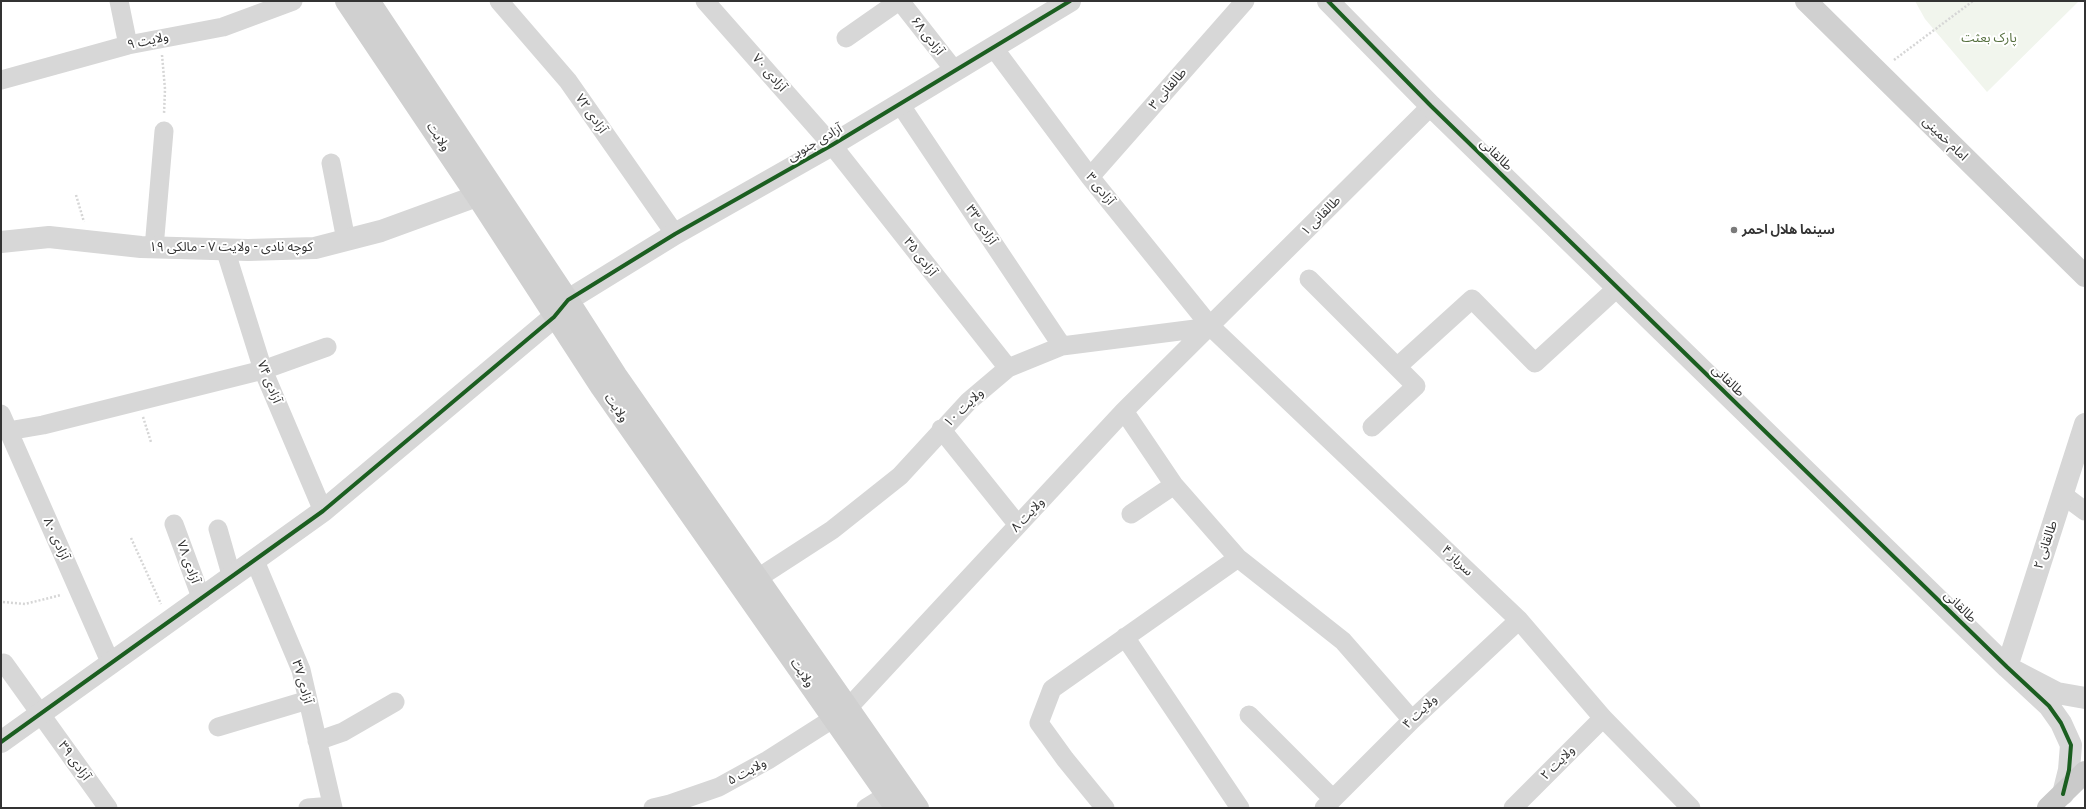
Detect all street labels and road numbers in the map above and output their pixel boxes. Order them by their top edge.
street label: آزادی ۶۸ [907,14,947,58]
street label: ولایت ۹ [126,29,170,53]
street label: آزادی ۷۰ [748,51,790,95]
street label: طالقانی ۳ [1146,65,1190,113]
street label: آزادی ۷۲ [572,91,610,137]
street label: امام خمینی [1919,114,1971,164]
street label: ولایت [423,120,453,154]
street label: آزادی جنوبی [785,121,845,165]
street label: طالقانی [1476,136,1516,174]
street label: آزادی ۳ [1082,170,1118,208]
street label: طالقانی ۱ [1298,193,1344,239]
street label: آزادی ۳۳ [962,202,1000,248]
street label: آزادی ۳۵ [900,235,940,279]
street label: کوچه نادی - ولایت ۷ - مالکی ۱۹ [149,239,313,255]
street label: آزادی ۷۴ [253,358,285,406]
street label: طالقانی [1708,362,1748,400]
street label: ولایت ۱۰ [941,385,987,431]
street label: ولایت [601,391,631,425]
street label: ولایت ۸ [1008,494,1048,536]
street label: آزادی ۸۰ [40,515,72,563]
street label: طالقانی ۲ [2031,519,2061,571]
street label: آزادی ۷۸ [173,538,203,586]
street label: سرباز ۴ [1438,542,1476,580]
street label: طالقانی [1940,588,1980,626]
street label: ولایت [787,656,817,690]
street label: آزادی ۳۷ [288,658,316,706]
street label: ولایت ۴ [1399,692,1441,732]
street label: آزادی ۳۹ [55,738,93,784]
street label: ولایت ۲ [1538,743,1578,783]
street label: ولایت ۵ [725,755,769,789]

